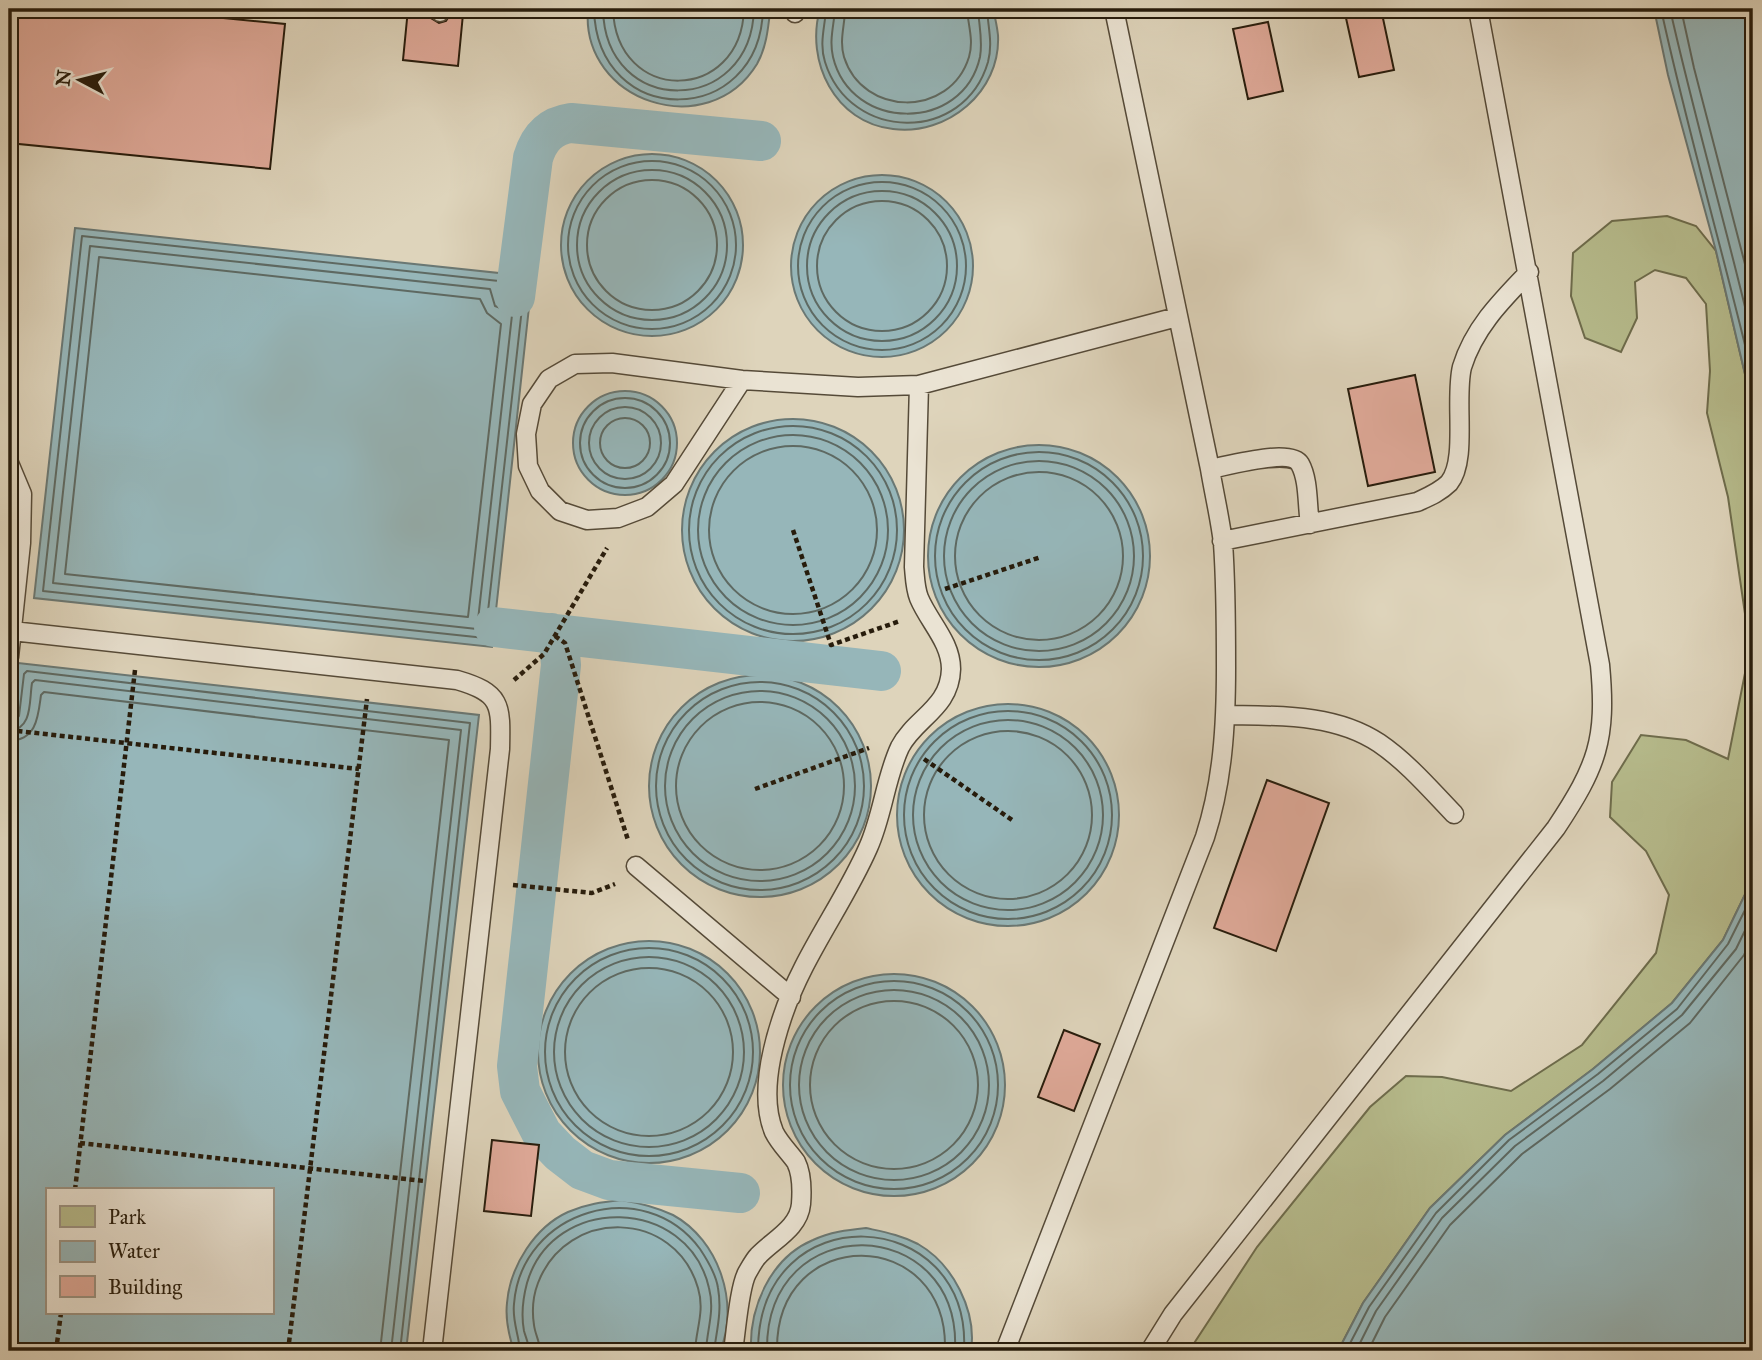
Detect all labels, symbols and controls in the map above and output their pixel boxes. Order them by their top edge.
north arrow [46,46,116,116]
text: N [51,69,76,87]
legend [46,1188,273,1314]
text: Park [108,1204,146,1230]
text: Water [108,1238,160,1264]
text: Building [108,1274,182,1300]

